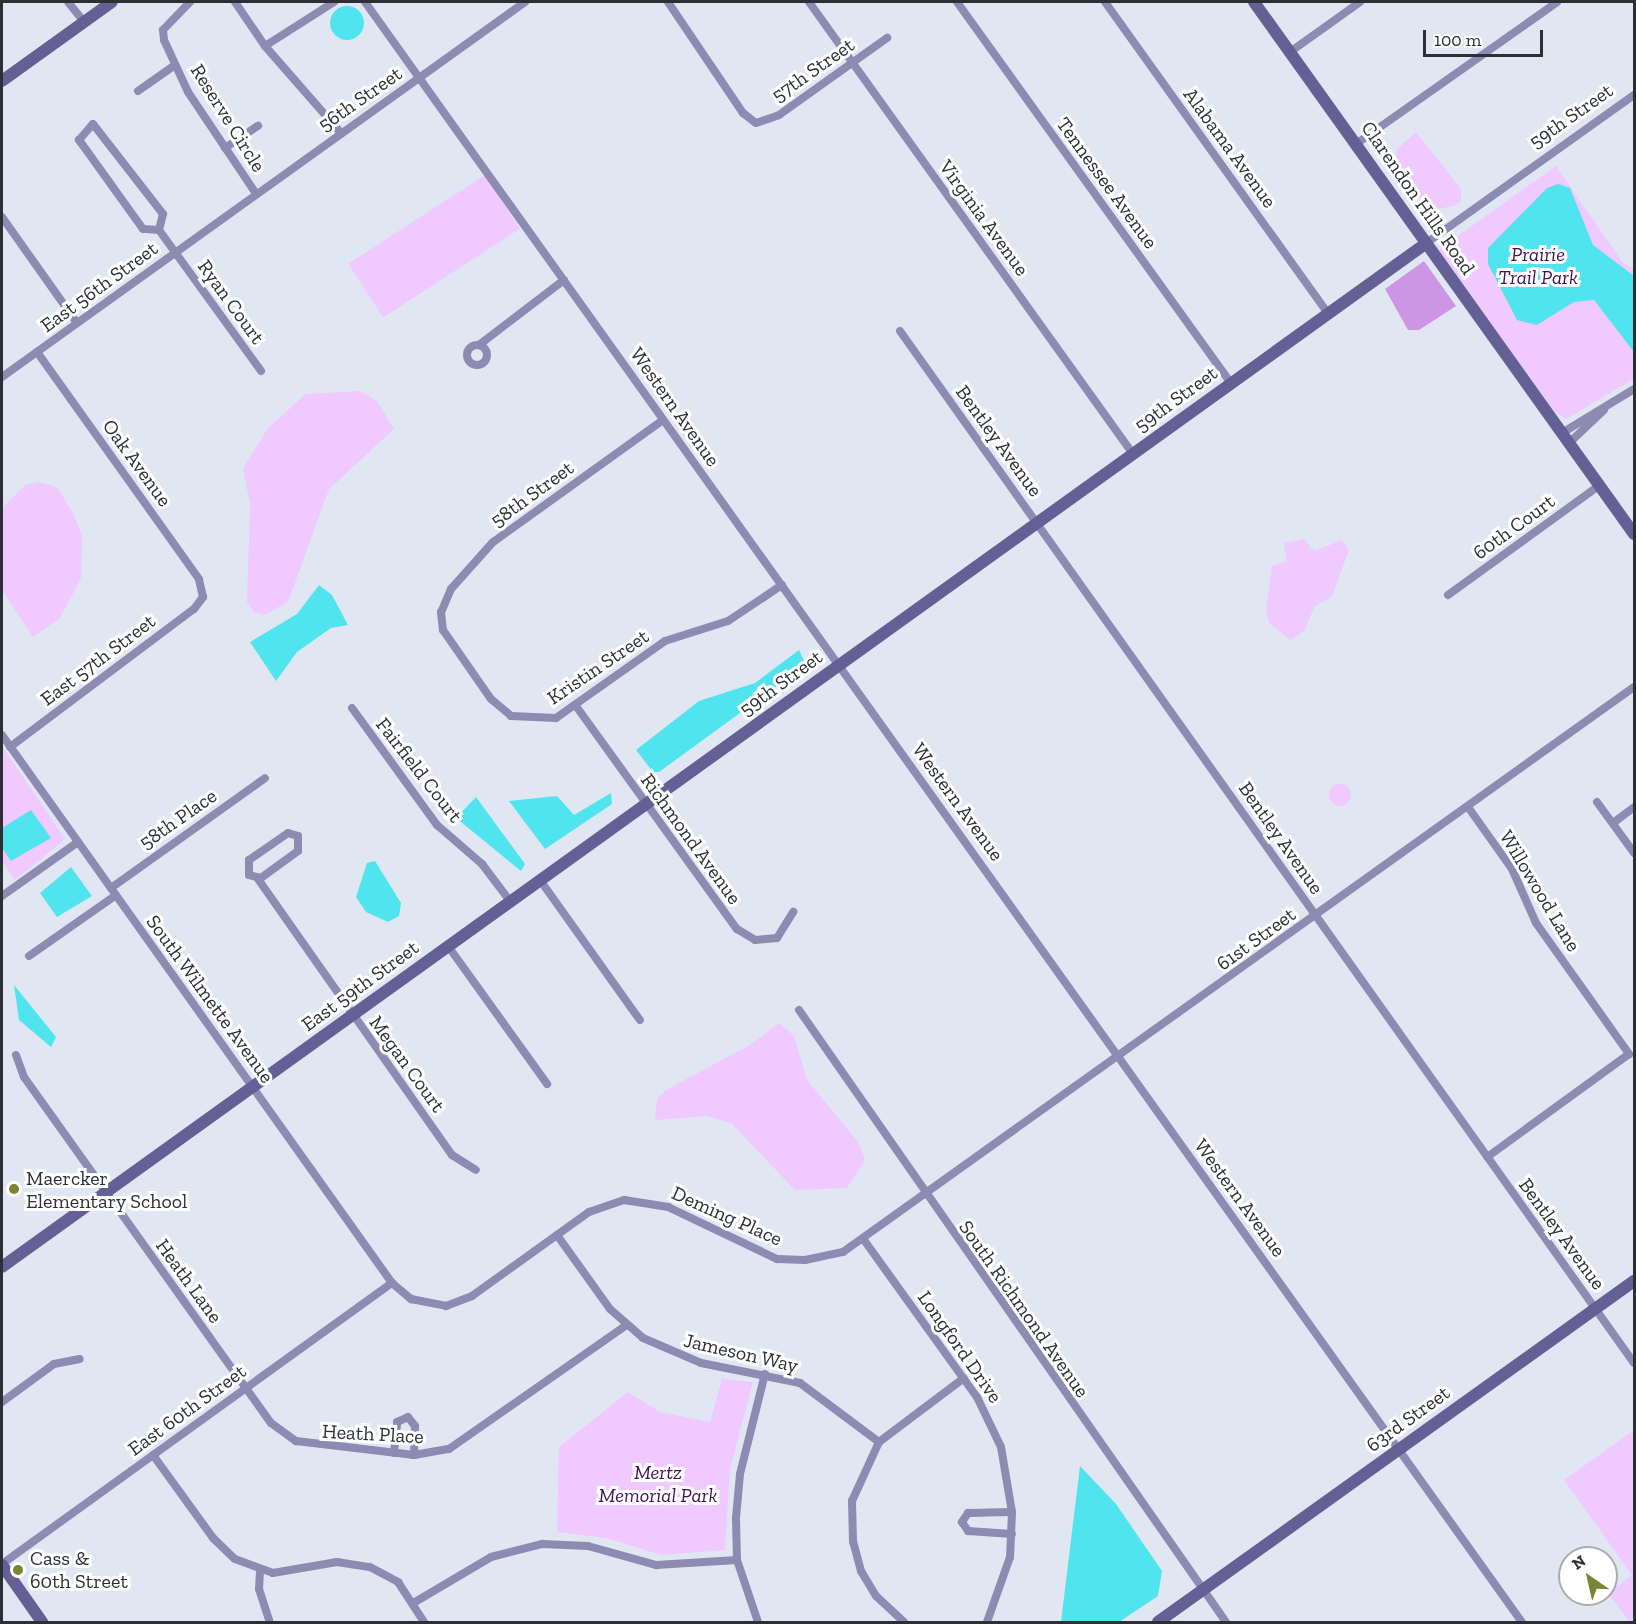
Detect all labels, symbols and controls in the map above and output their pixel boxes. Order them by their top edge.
scale bar [1426,18,1546,56]
text: 100 m [1434,29,1481,51]
street label: 57th Street [767,33,859,107]
street label: Reserve Circle [185,60,271,176]
street label: 56th Street [314,61,406,137]
street label: 59th Street [1525,78,1617,154]
street label: Alabama Avenue [1178,83,1282,213]
street label: Tennessee Avenue [1051,112,1163,254]
street label: Clarendon Hills Road [1356,117,1480,279]
street label: Virginia Avenue [934,155,1034,281]
street label: East 56th Street [36,236,162,338]
park label: Prairie Trail Park [1498,243,1578,290]
street label: Ryan Court [192,255,270,349]
street label: Western Avenue [625,343,725,471]
street label: 59th Street [1130,361,1222,437]
street label: Bentley Avenue [950,380,1048,502]
street label: Oak Avenue [97,415,177,511]
street label: 58th Street [486,456,578,532]
street label: 60th Court [1468,489,1560,565]
street label: East 57th Street [36,609,160,711]
street label: Kristin Street [543,624,653,710]
street label: 59th Street [735,645,827,721]
street label: Fairfield Court [371,713,467,827]
street label: Western Avenue [907,738,1009,866]
street label: Richmond Avenue [635,769,747,909]
street label: Bentley Avenue [1233,777,1329,899]
street label: 58th Place [135,784,221,854]
street label: Willowood Lane [1494,826,1586,956]
street label: 61st Street [1212,902,1300,976]
street label: South Wilmette Avenue [141,910,279,1088]
street label: East 59th Street [297,935,423,1037]
street label: Megan Court [364,1011,450,1117]
street label: Western Avenue [1189,1134,1291,1262]
place label: Maercker Elementary School [26,1166,188,1213]
street label: Bentley Avenue [1513,1173,1611,1295]
street label: Deming Place [668,1181,786,1251]
marker: Maercker Elementary School [7,1182,21,1196]
street label: South Richmond Avenue [954,1215,1094,1403]
street label: Heath Lane [150,1234,228,1328]
street label: Longford Drive [913,1286,1007,1408]
street label: Jameson Way [681,1328,801,1378]
street label: East 60th Street [123,1359,251,1461]
street label: 63rd Street [1362,1381,1454,1457]
street label: Heath Place [321,1419,425,1449]
park label: Mertz Memorial Park [599,1460,717,1507]
place label: Cass & 60th Street [30,1546,128,1593]
north arrow [1558,1546,1618,1606]
text: N [1568,1551,1589,1574]
marker: Cass & 60th Street [11,1563,25,1577]

